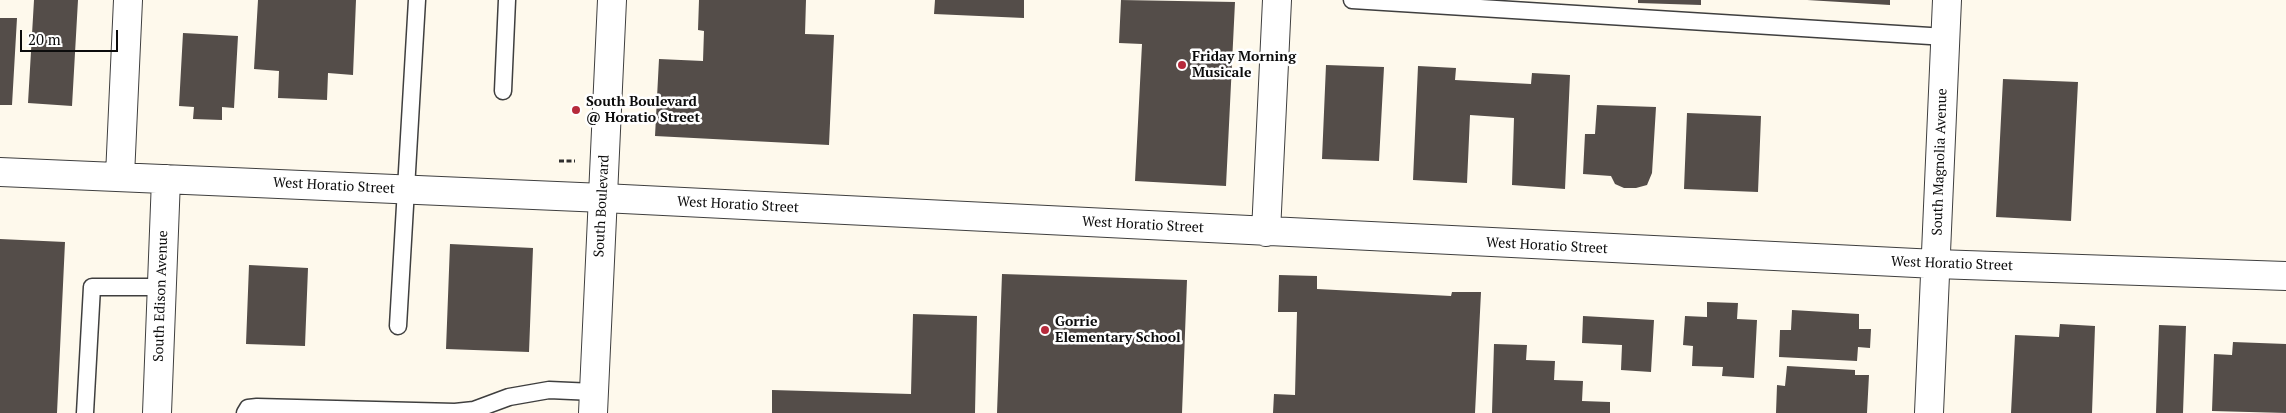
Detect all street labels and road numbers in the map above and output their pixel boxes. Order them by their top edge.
street label: South Magnolia Avenue [1929,88,1951,236]
street label: South Boulevard [591,154,613,258]
street label: West Horatio Street [273,174,395,198]
street label: West Horatio Street [677,193,799,217]
street label: West Horatio Street [1082,213,1204,237]
street label: South Edison Avenue [150,230,172,362]
street label: West Horatio Street [1486,234,1608,258]
street label: West Horatio Street [1891,253,2013,275]

